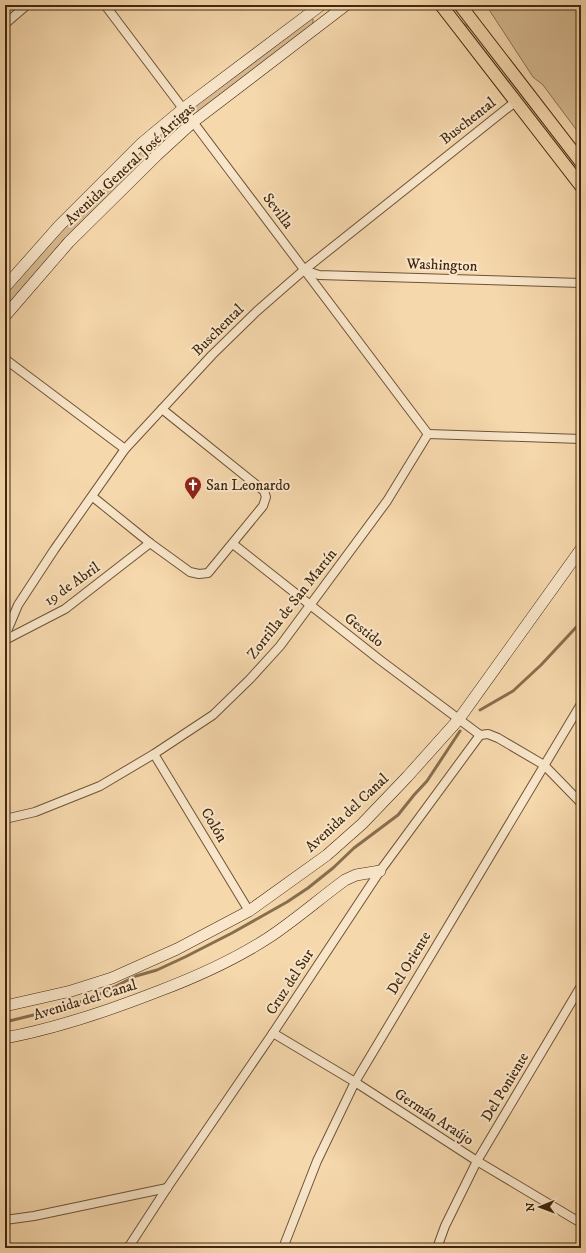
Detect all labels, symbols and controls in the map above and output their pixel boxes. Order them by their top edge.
street label: Buschental [436,93,500,149]
street label: Avenida General José Artigas [61,99,199,229]
street label: Sevilla [258,189,298,233]
street label: Washington [405,254,478,276]
street label: Buschental [188,300,248,360]
church icon: San Leonardo [183,475,203,500]
place label: San Leonardo [206,476,290,495]
street label: Zorrilla de San Martín [243,545,341,663]
street label: 19 de Abril [41,558,104,610]
street label: Gestido [340,609,388,651]
street label: Avenida del Canal [301,769,393,857]
street label: Colón [196,804,232,846]
street label: Del Oriente [383,928,435,998]
street label: Cruz del Sur [262,945,318,1018]
street label: Avenida del Canal [31,975,140,1025]
street label: Del Poniente [477,1049,533,1125]
street label: Germán Araújo [391,1084,477,1150]
north arrow [520,1187,560,1227]
text: N [524,1203,538,1212]

